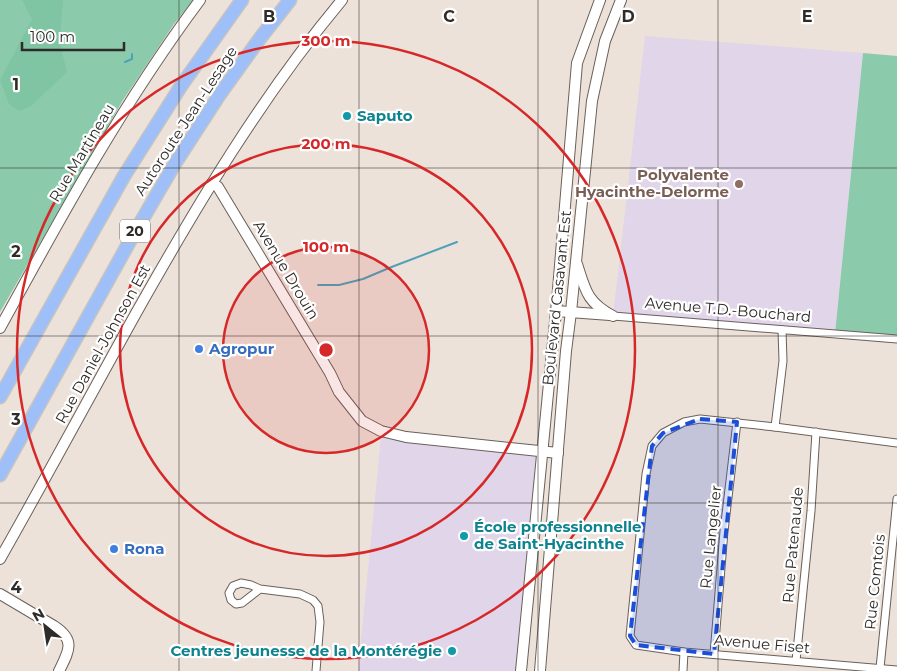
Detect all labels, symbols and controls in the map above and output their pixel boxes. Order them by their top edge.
text: B [263,7,275,26]
text: C [443,7,455,26]
text: D [621,7,635,26]
text: E [802,7,812,26]
scale bar [22,20,125,52]
text: 100 m [30,27,75,46]
text: 300 m [300,31,351,50]
street label: Autoroute Jean-Lesage [130,42,241,199]
text: 1 [13,75,19,94]
street label: Rue Martineau [45,100,118,205]
place label: Saputo [357,106,413,125]
marker: Saputo [341,110,353,122]
text: 200 m [301,134,351,153]
place label: Polyvalente Hyacinthe-Delorme [575,165,729,201]
marker: Polyvalente Hyacinthe-Delorme [733,178,745,190]
street label: Boulevard Casavant Est [538,209,575,386]
street label: Avenue Drouin [249,217,324,323]
road number: 20 [120,220,150,242]
text: 100 m [303,237,349,256]
text: 2 [11,242,21,261]
street label: Rue Daniel-Johnson Est [51,261,154,427]
street label: Avenue T.D.-Bouchard [644,293,812,326]
place label: Agropur [208,339,275,358]
centre of rings [317,341,335,359]
marker: Agropur [193,343,205,355]
text: 3 [10,410,21,429]
street label: Rue Langelier [696,484,725,590]
street label: Rue Patenaude [778,486,807,604]
place label: École professionnelle de Saint-Hyacinthe [474,517,642,553]
marker: École professionnelle de Saint-Hyacinthe [458,530,470,542]
street label: Rue Comtois [860,533,889,631]
place label: Rona [124,539,164,558]
marker: Rona [108,543,120,555]
text: 4 [10,578,22,597]
north arrow [20,601,70,651]
text: N [29,604,48,625]
street label: Avenue Fiset [713,630,811,657]
place label: Centres jeunesse de la Montérégie [171,641,442,660]
marker: Centres jeunesse de la Montérégie [446,645,458,657]

